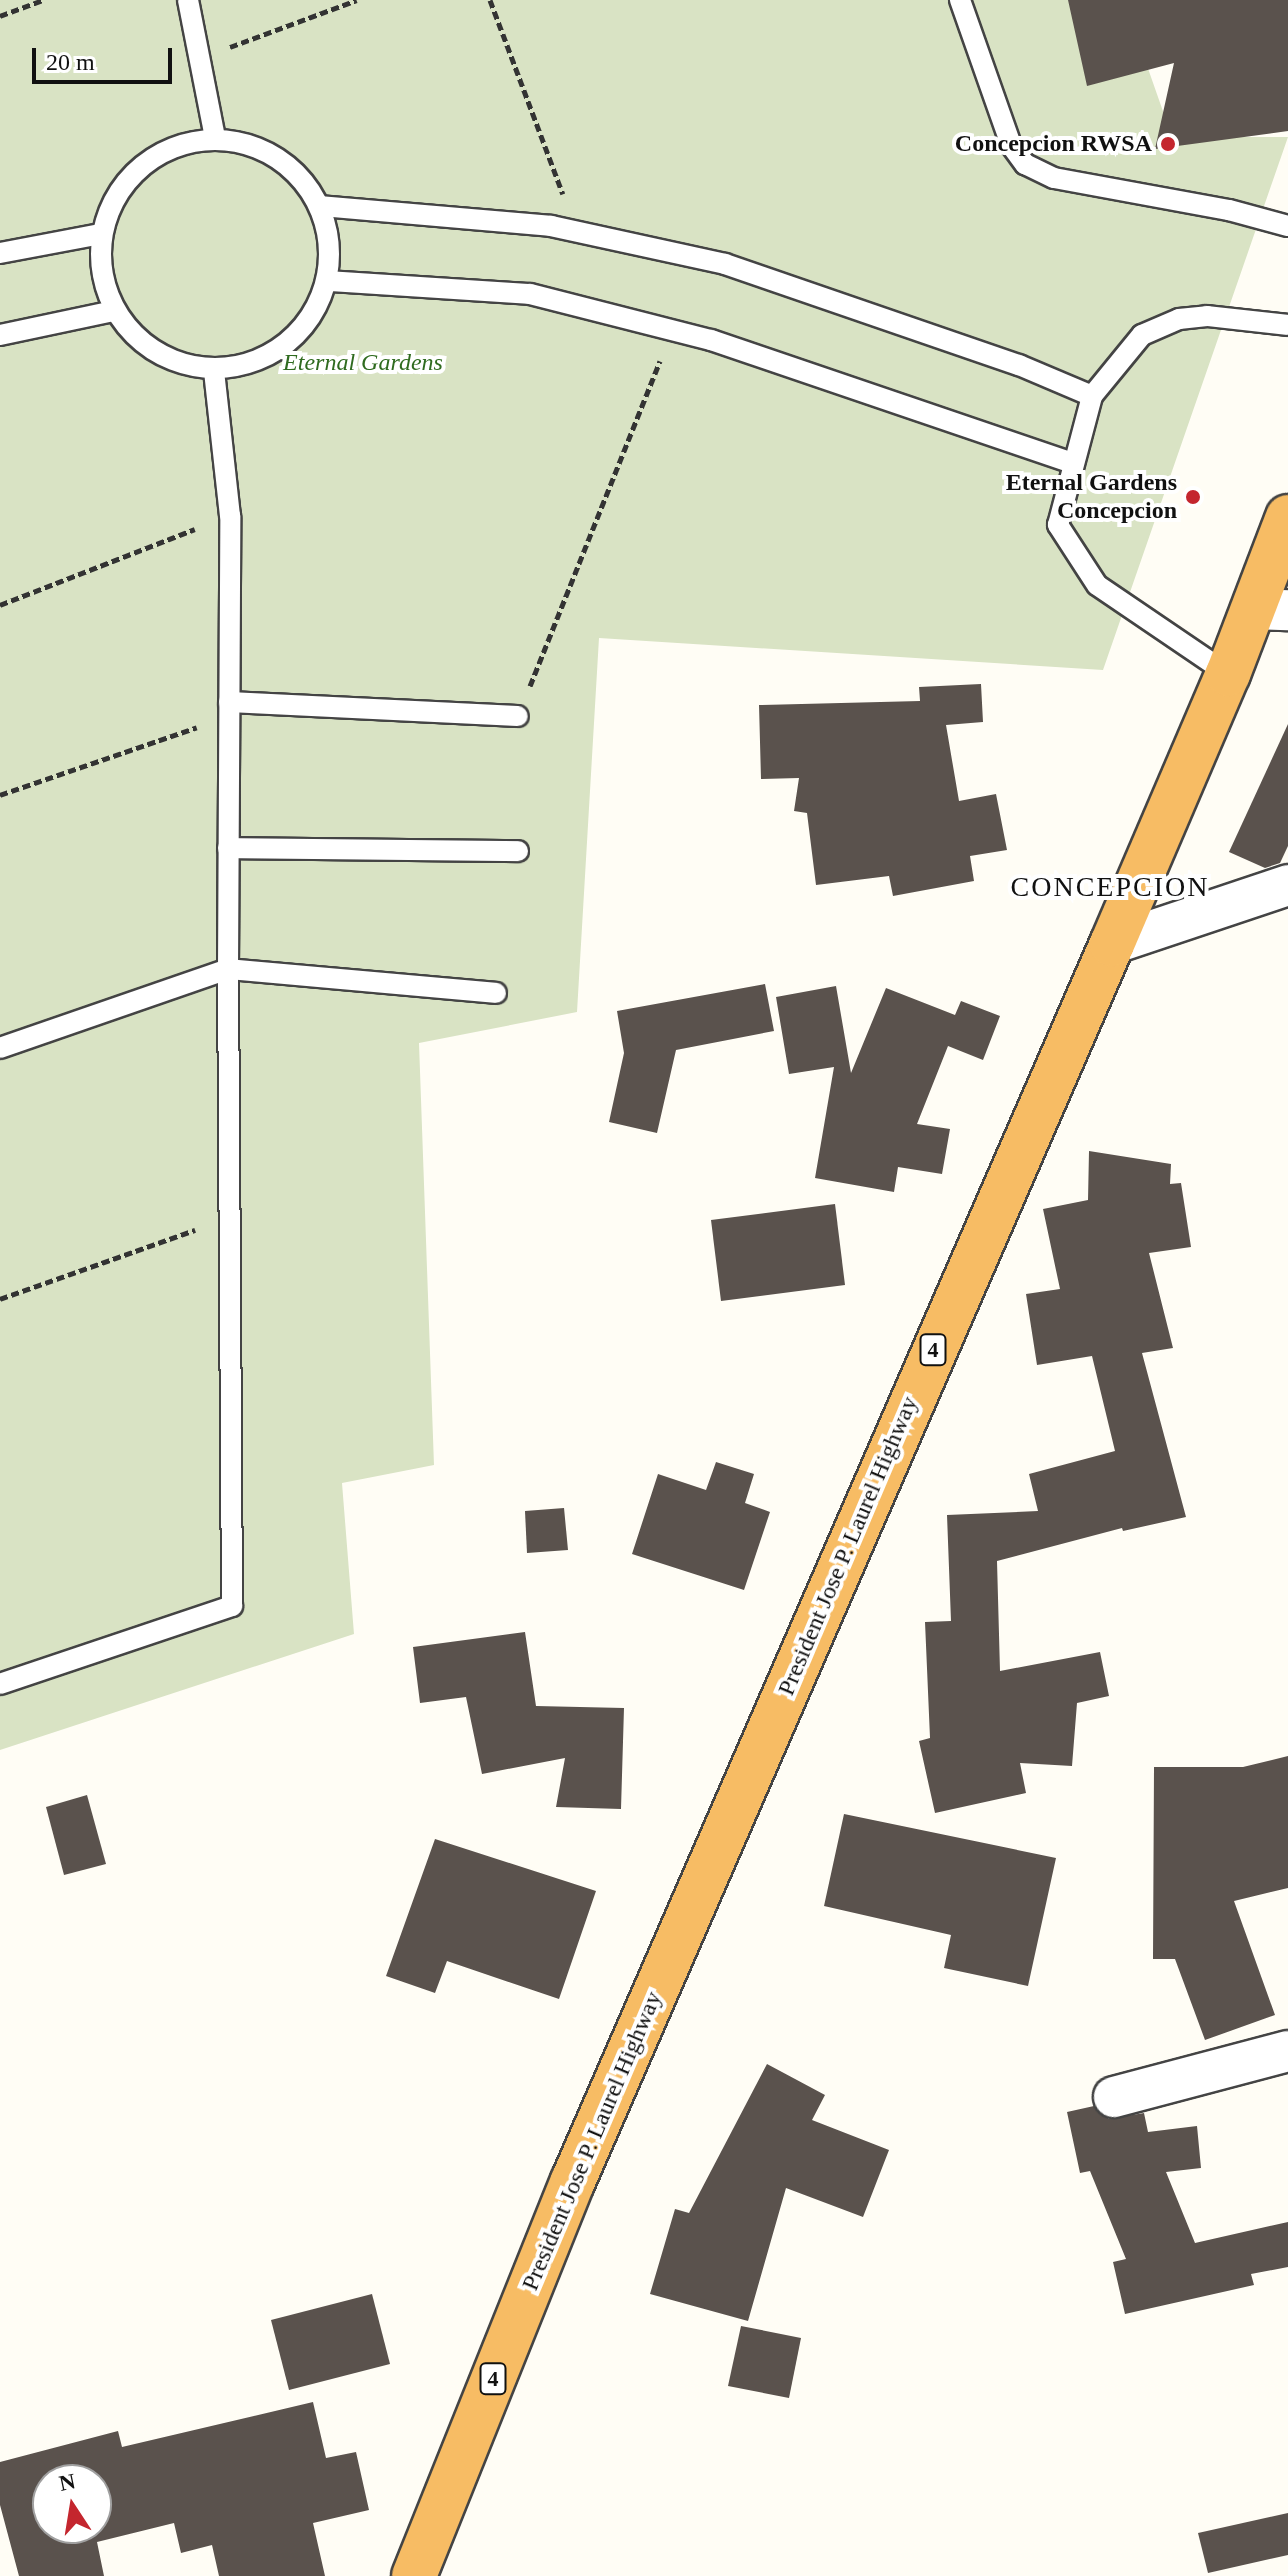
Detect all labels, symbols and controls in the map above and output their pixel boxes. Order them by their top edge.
scale bar [36,32,176,82]
text: 20 m [46,49,95,75]
place label: Concepcion RWSA [955,130,1152,158]
marker: Concepcion RWSA [1159,135,1177,153]
park label: Eternal Gardens [283,349,443,377]
place label: Eternal Gardens Concepcion [1006,469,1177,525]
marker: Eternal Gardens Concepcion [1184,488,1202,506]
district label: CONCEPCION [1011,870,1209,904]
road number: 4 [919,1332,947,1368]
street label: President Jose P. Laurel Highway [772,1392,924,1700]
street label: President Jose P. Laurel Highway [516,1987,668,2295]
road number: 4 [479,2361,507,2397]
north arrow [32,2464,112,2544]
text: N [57,2468,78,2496]

